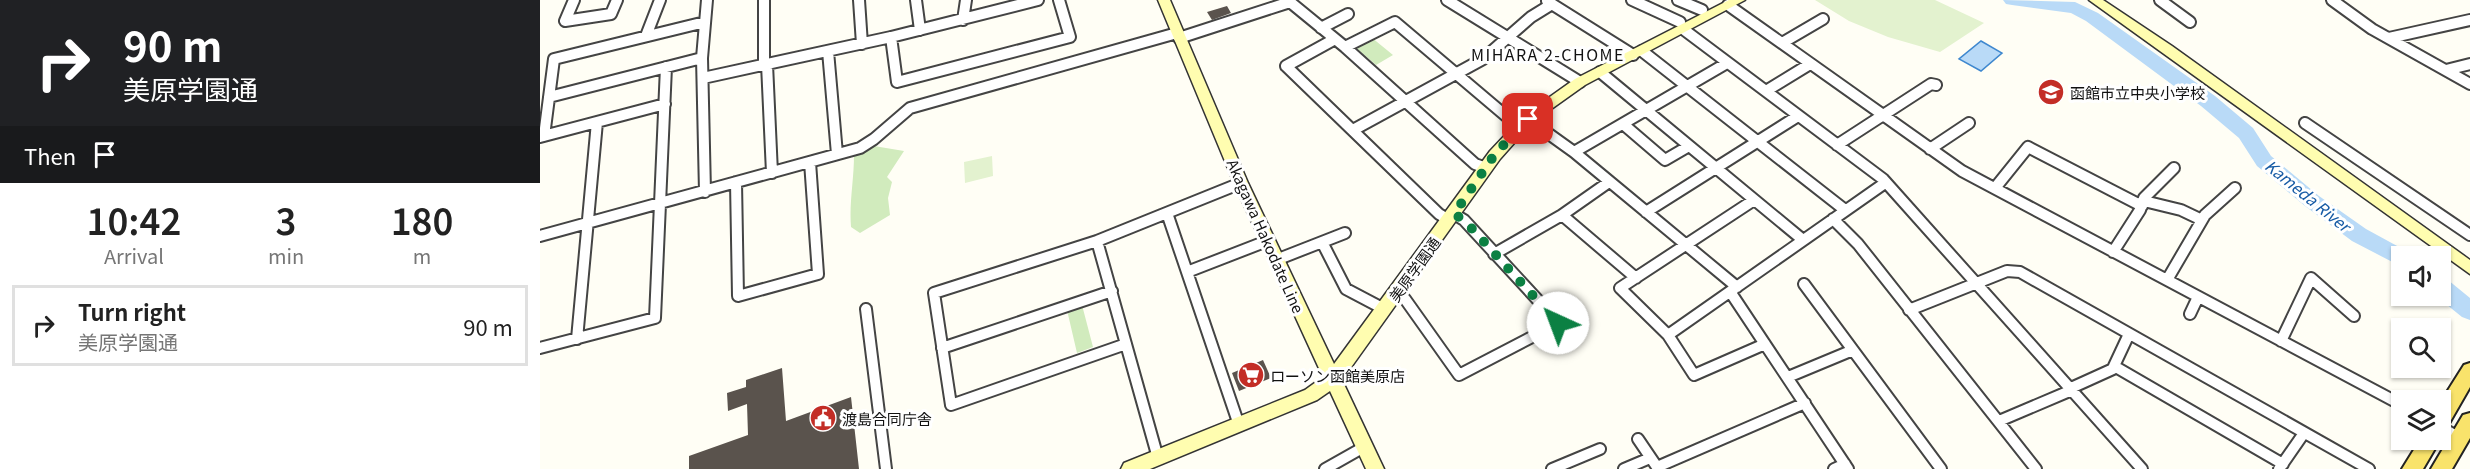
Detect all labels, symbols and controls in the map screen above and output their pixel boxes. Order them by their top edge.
text: 90 m [123,13,223,74]
icon: right [24,24,102,102]
district label: MIHARA 2-CHOME [1471,42,1625,66]
text: 美原学園通 [123,69,258,108]
school or university icon: 函館市立中央小学校 [2036,77,2066,107]
place label: 函館市立中央小学校 [2070,82,2205,103]
pin [1502,93,1553,144]
icon: arrive [1511,102,1544,135]
icon: arrive [88,138,121,171]
text: Then [24,139,76,171]
water label: Kameda River [2260,153,2358,239]
street label: Akagawa Hakodate Line [1223,156,1309,316]
text: 10:42 [87,193,181,245]
text: 3 [276,193,296,245]
text: 180 [391,193,453,245]
street label: 美原学園通 [1383,232,1445,306]
text: Arrival [104,241,164,270]
text: min [268,241,304,270]
text: m [413,241,431,270]
map controls [2391,246,2451,450]
button: sound [2391,246,2451,306]
position arrow [1526,291,1590,355]
text: Turn right [78,295,186,327]
icon: right [27,309,60,342]
text: 90 m [463,310,513,342]
button: search [2391,318,2451,378]
text: 美原学園通 [78,327,178,356]
supermarket icon: ローソン函館美原店 [1236,360,1266,390]
place label: ローソン函館美原店 [1270,365,1405,386]
button: layers [2391,390,2451,450]
public building icon: 渡島合同庁舎 [808,403,838,433]
place label: 渡島合同庁舎 [842,408,932,429]

